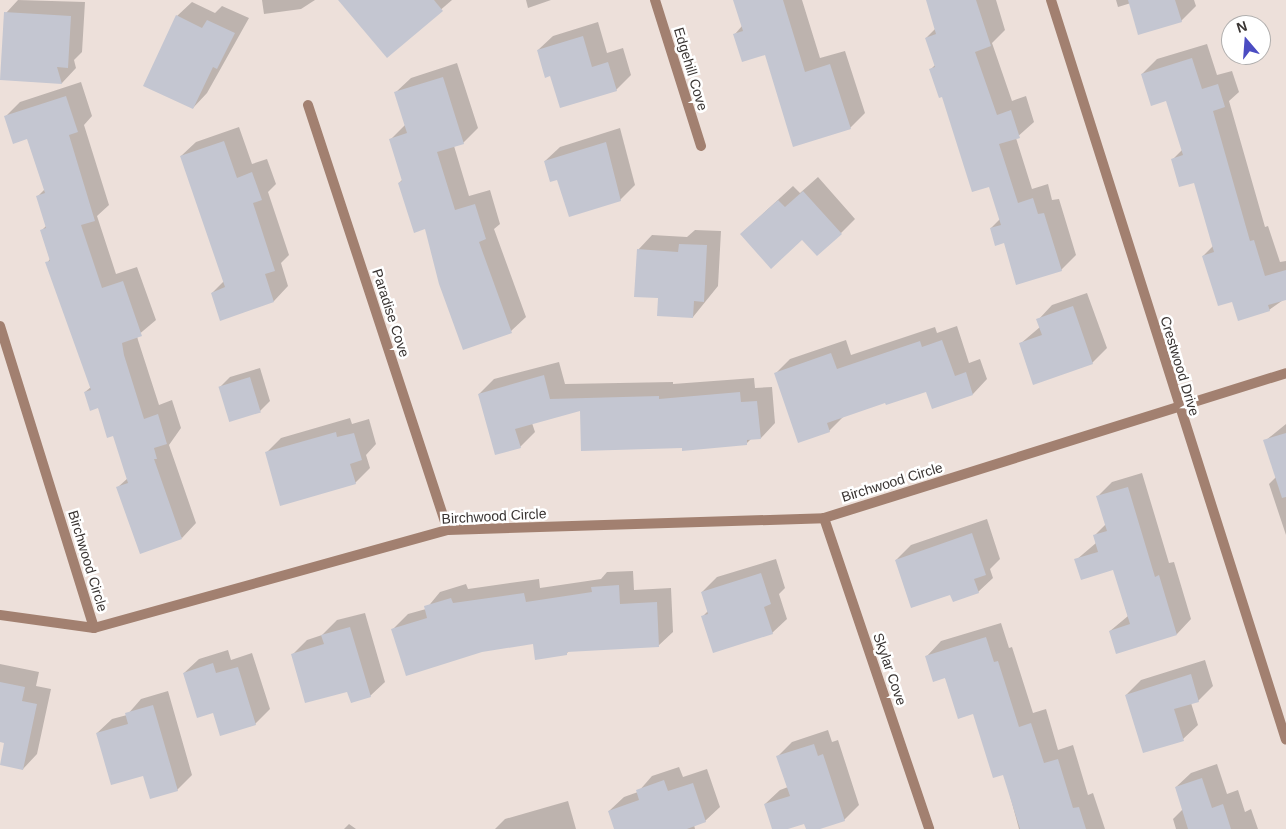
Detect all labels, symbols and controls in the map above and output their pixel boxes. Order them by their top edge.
north arrow [1221,15,1271,65]
text: N [1234,18,1249,36]
street label: Edgehill Cove [670,25,712,113]
street label: Paradise Cove [369,267,413,359]
street label: Crestwood Drive [1157,314,1203,418]
street label: Birchwood Circle [839,459,945,505]
street label: Birchwood Circle [441,505,547,527]
street label: Birchwood Circle [65,508,111,614]
street label: Skylar Cove [870,631,910,707]

